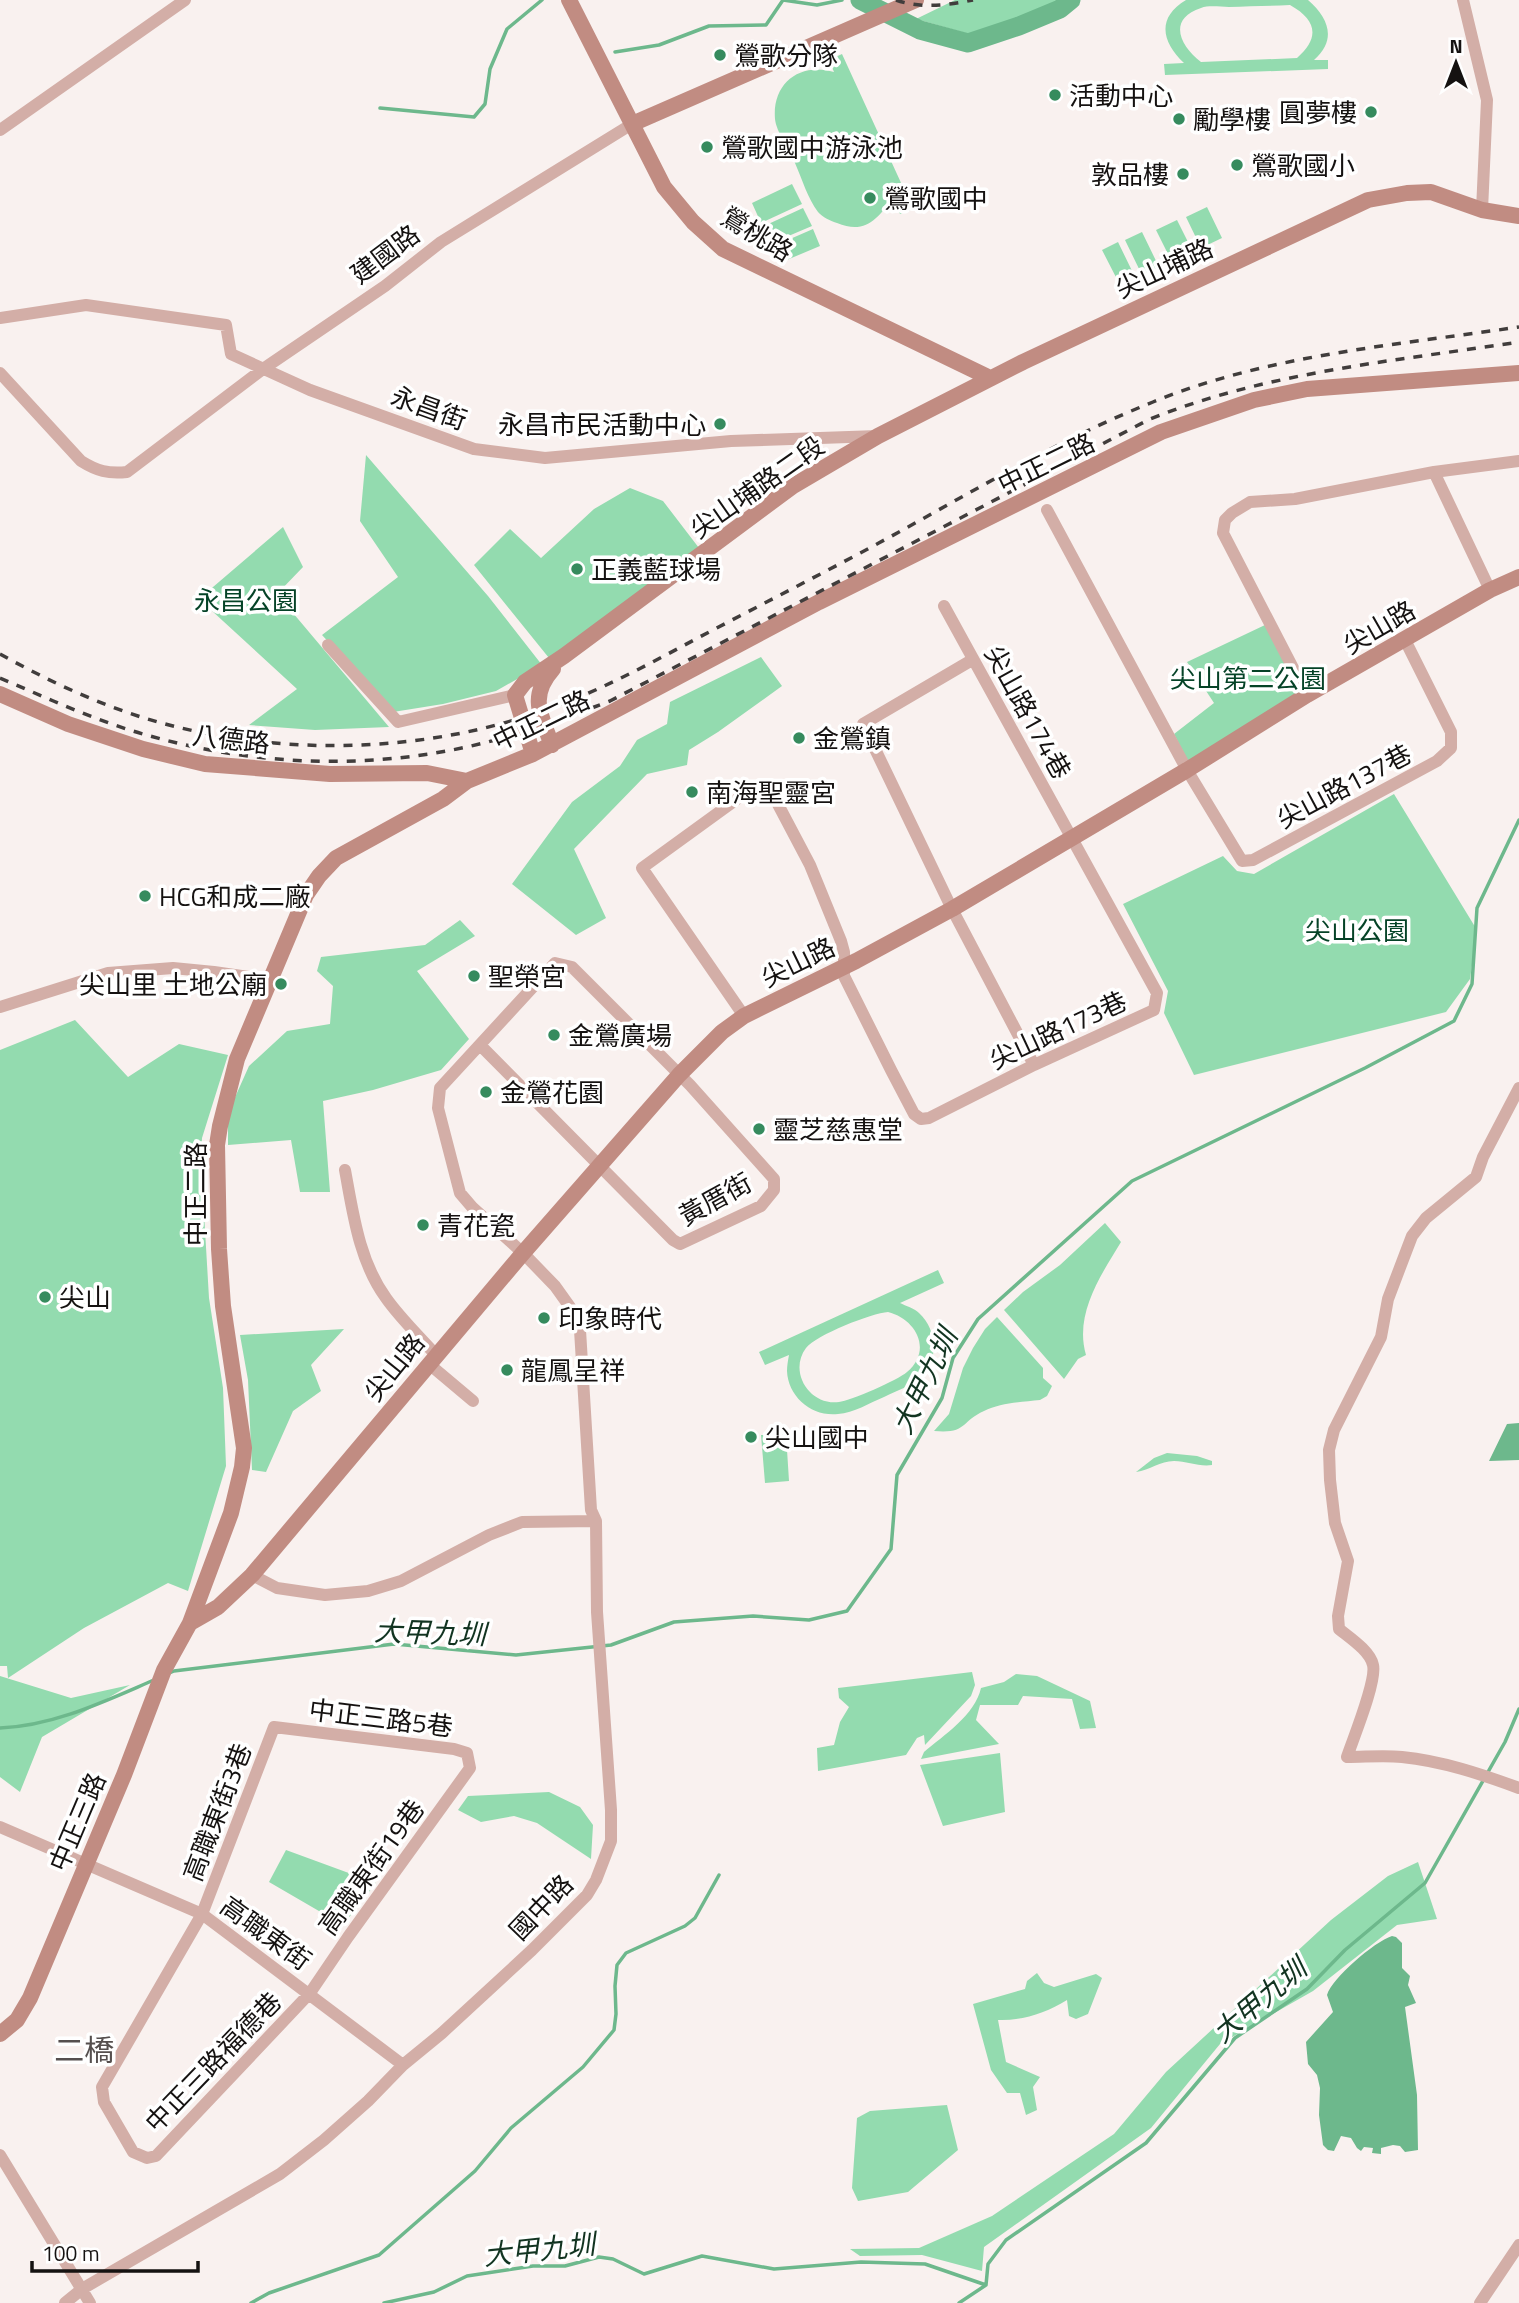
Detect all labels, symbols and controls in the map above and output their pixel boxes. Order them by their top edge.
north arrow [1421,28,1491,98]
text: N [1449,31,1463,60]
place label: 鶯歌分隊 [734,36,838,75]
marker: 鶯歌分隊 [712,47,728,63]
place label: 活動中心 [1069,76,1173,115]
marker: 活動中心 [1047,87,1063,103]
place label: 圓夢樓 [1279,93,1357,132]
place label: 勵學樓 [1193,100,1271,139]
marker: 圓夢樓 [1363,104,1379,120]
marker: 勵學樓 [1171,111,1187,127]
place label: 鶯歌國中游泳池 [721,128,903,167]
marker: 鶯歌國中游泳池 [699,139,715,155]
place label: 鶯歌國小 [1251,146,1355,185]
place label: 敦品樓 [1091,155,1169,194]
marker: 鶯歌國小 [1229,157,1245,173]
marker: 敦品樓 [1175,166,1191,182]
place label: 鶯歌國中 [884,179,988,218]
marker: 鶯歌國中 [862,190,878,206]
street label: 鶯桃路 [714,197,800,271]
street label: 建國路 [342,215,428,293]
street label: 尖山埔路 [1109,228,1219,308]
street label: 永昌街 [386,376,472,440]
place label: 永昌市民活動中心 [498,405,706,444]
marker: 永昌市民活動中心 [712,416,728,432]
street label: 中正二路 [991,423,1101,503]
street label: 尖山埔路二段 [682,426,832,548]
place label: 正義藍球場 [591,550,721,589]
marker: 正義藍球場 [569,561,585,577]
park label: 永昌公園 [194,581,298,620]
street label: 尖山路 [1335,591,1423,663]
street label: 尖山路174巷 [975,638,1081,786]
park label: 尖山第二公園 [1170,659,1326,698]
street label: 中正二路 [486,680,596,760]
street label: 八德路 [190,715,272,763]
place label: 金鶯鎮 [813,719,891,758]
marker: 金鶯鎮 [791,730,807,746]
street label: 尖山路137巷 [1270,734,1418,838]
place label: 南海聖靈宮 [706,773,836,812]
marker: 南海聖靈宮 [684,784,700,800]
place label: HCG和成二廠 [159,877,310,916]
marker: HCG和成二廠 [137,888,153,904]
park label: 尖山公園 [1305,911,1409,950]
street label: 尖山路 [754,927,842,997]
place label: 聖榮宮 [488,957,566,996]
place label: 尖山里 土地公廟 [79,965,267,1004]
marker: 聖榮宮 [466,968,482,984]
marker: 尖山里 土地公廟 [273,976,289,992]
street label: 尖山路173巷 [983,981,1133,1079]
place label: 金鶯廣場 [568,1016,672,1055]
marker: 金鶯廣場 [546,1027,562,1043]
place label: 金鶯花園 [500,1073,604,1112]
marker: 金鶯花園 [478,1084,494,1100]
place label: 靈芝慈惠堂 [773,1110,903,1149]
marker: 靈芝慈惠堂 [751,1121,767,1137]
street label: 中正二路 [176,1142,215,1246]
street label: 黃厝街 [671,1163,759,1235]
place label: 青花瓷 [437,1206,515,1245]
marker: 青花瓷 [415,1217,431,1233]
place label: 尖山 [59,1278,111,1317]
marker: 尖山 [37,1289,53,1305]
place label: 印象時代 [558,1299,662,1338]
marker: 印象時代 [536,1310,552,1326]
water label: 大甲九圳 [880,1318,970,1441]
street label: 尖山路 [354,1324,434,1410]
place label: 龍鳳呈祥 [521,1351,625,1390]
marker: 龍鳳呈祥 [499,1362,515,1378]
place label: 尖山國中 [765,1418,869,1457]
marker: 尖山國中 [743,1429,759,1445]
water label: 大甲九圳 [373,1609,491,1656]
street label: 中正三路5巷 [307,1690,455,1746]
street label: 高職東街3巷 [173,1738,261,1886]
street label: 中正三路 [39,1767,115,1877]
street label: 高職東街19巷 [308,1791,434,1943]
street label: 國中路 [500,1865,582,1949]
street label: 高職東街 [212,1887,320,1979]
water label: 大甲九圳 [1202,1945,1319,2052]
street label: 中正三路福德巷 [136,1983,290,2141]
district label: 二橋 [54,2027,114,2073]
water label: 大甲九圳 [481,2221,601,2276]
scale bar [32,2230,198,2274]
text: 100 m [42,2237,99,2269]

